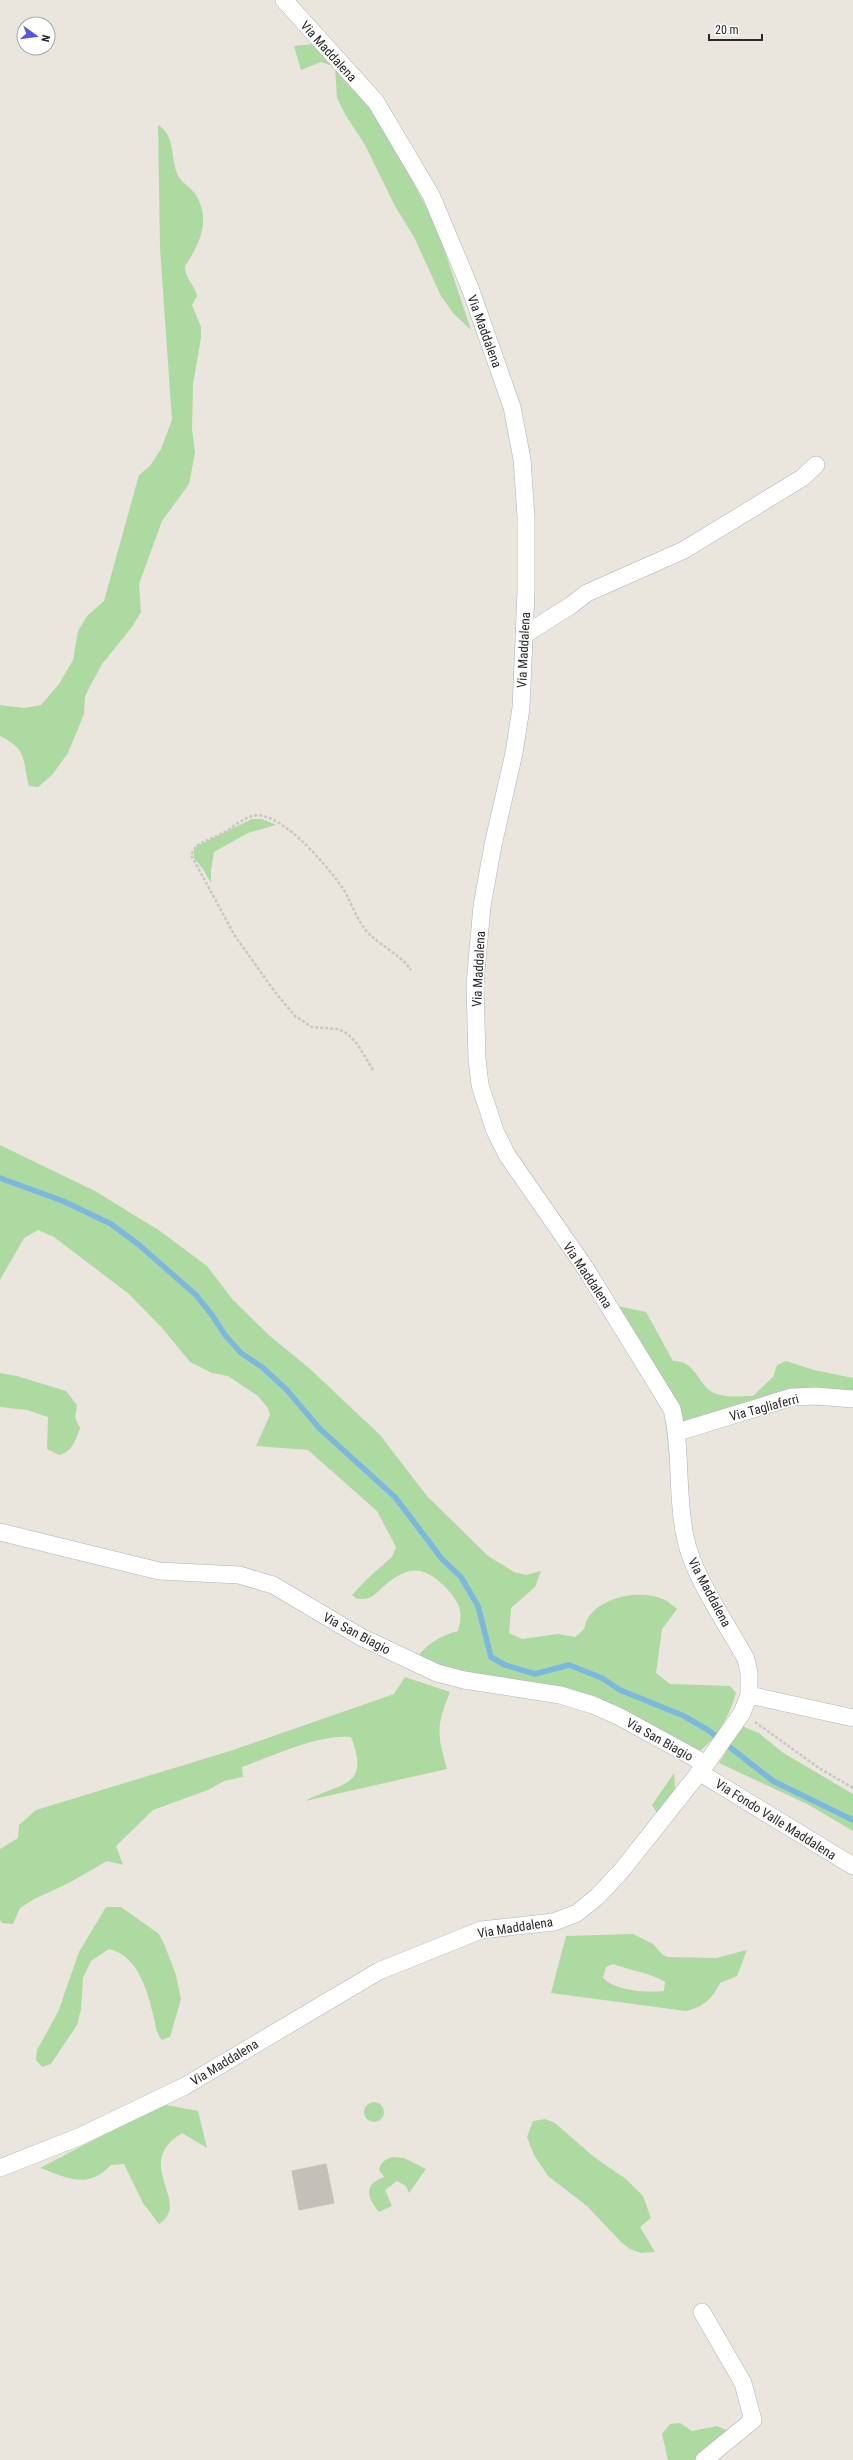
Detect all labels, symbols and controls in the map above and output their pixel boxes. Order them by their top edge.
north arrow [16,16,56,56]
scale bar [709,16,762,42]
street label: Via Maddalena [298,18,360,85]
text: 20 m [715,23,739,37]
text: N [38,33,52,43]
street label: Via Maddalena [464,293,505,370]
street label: Via Maddalena [514,612,533,688]
street label: Via Maddalena [469,931,488,1007]
street label: Via Maddalena [560,1239,615,1311]
street label: Via Tagliaferri [728,1391,800,1424]
street label: Via Maddalena [685,1555,734,1629]
street label: Via San Biagio [321,1609,393,1657]
street label: Via San Biagio [624,1715,696,1764]
street label: Via Fondo Valle Maddalena [713,1776,839,1863]
street label: Via Maddalena [476,1914,554,1941]
street label: Via Maddalena [188,2036,261,2088]

